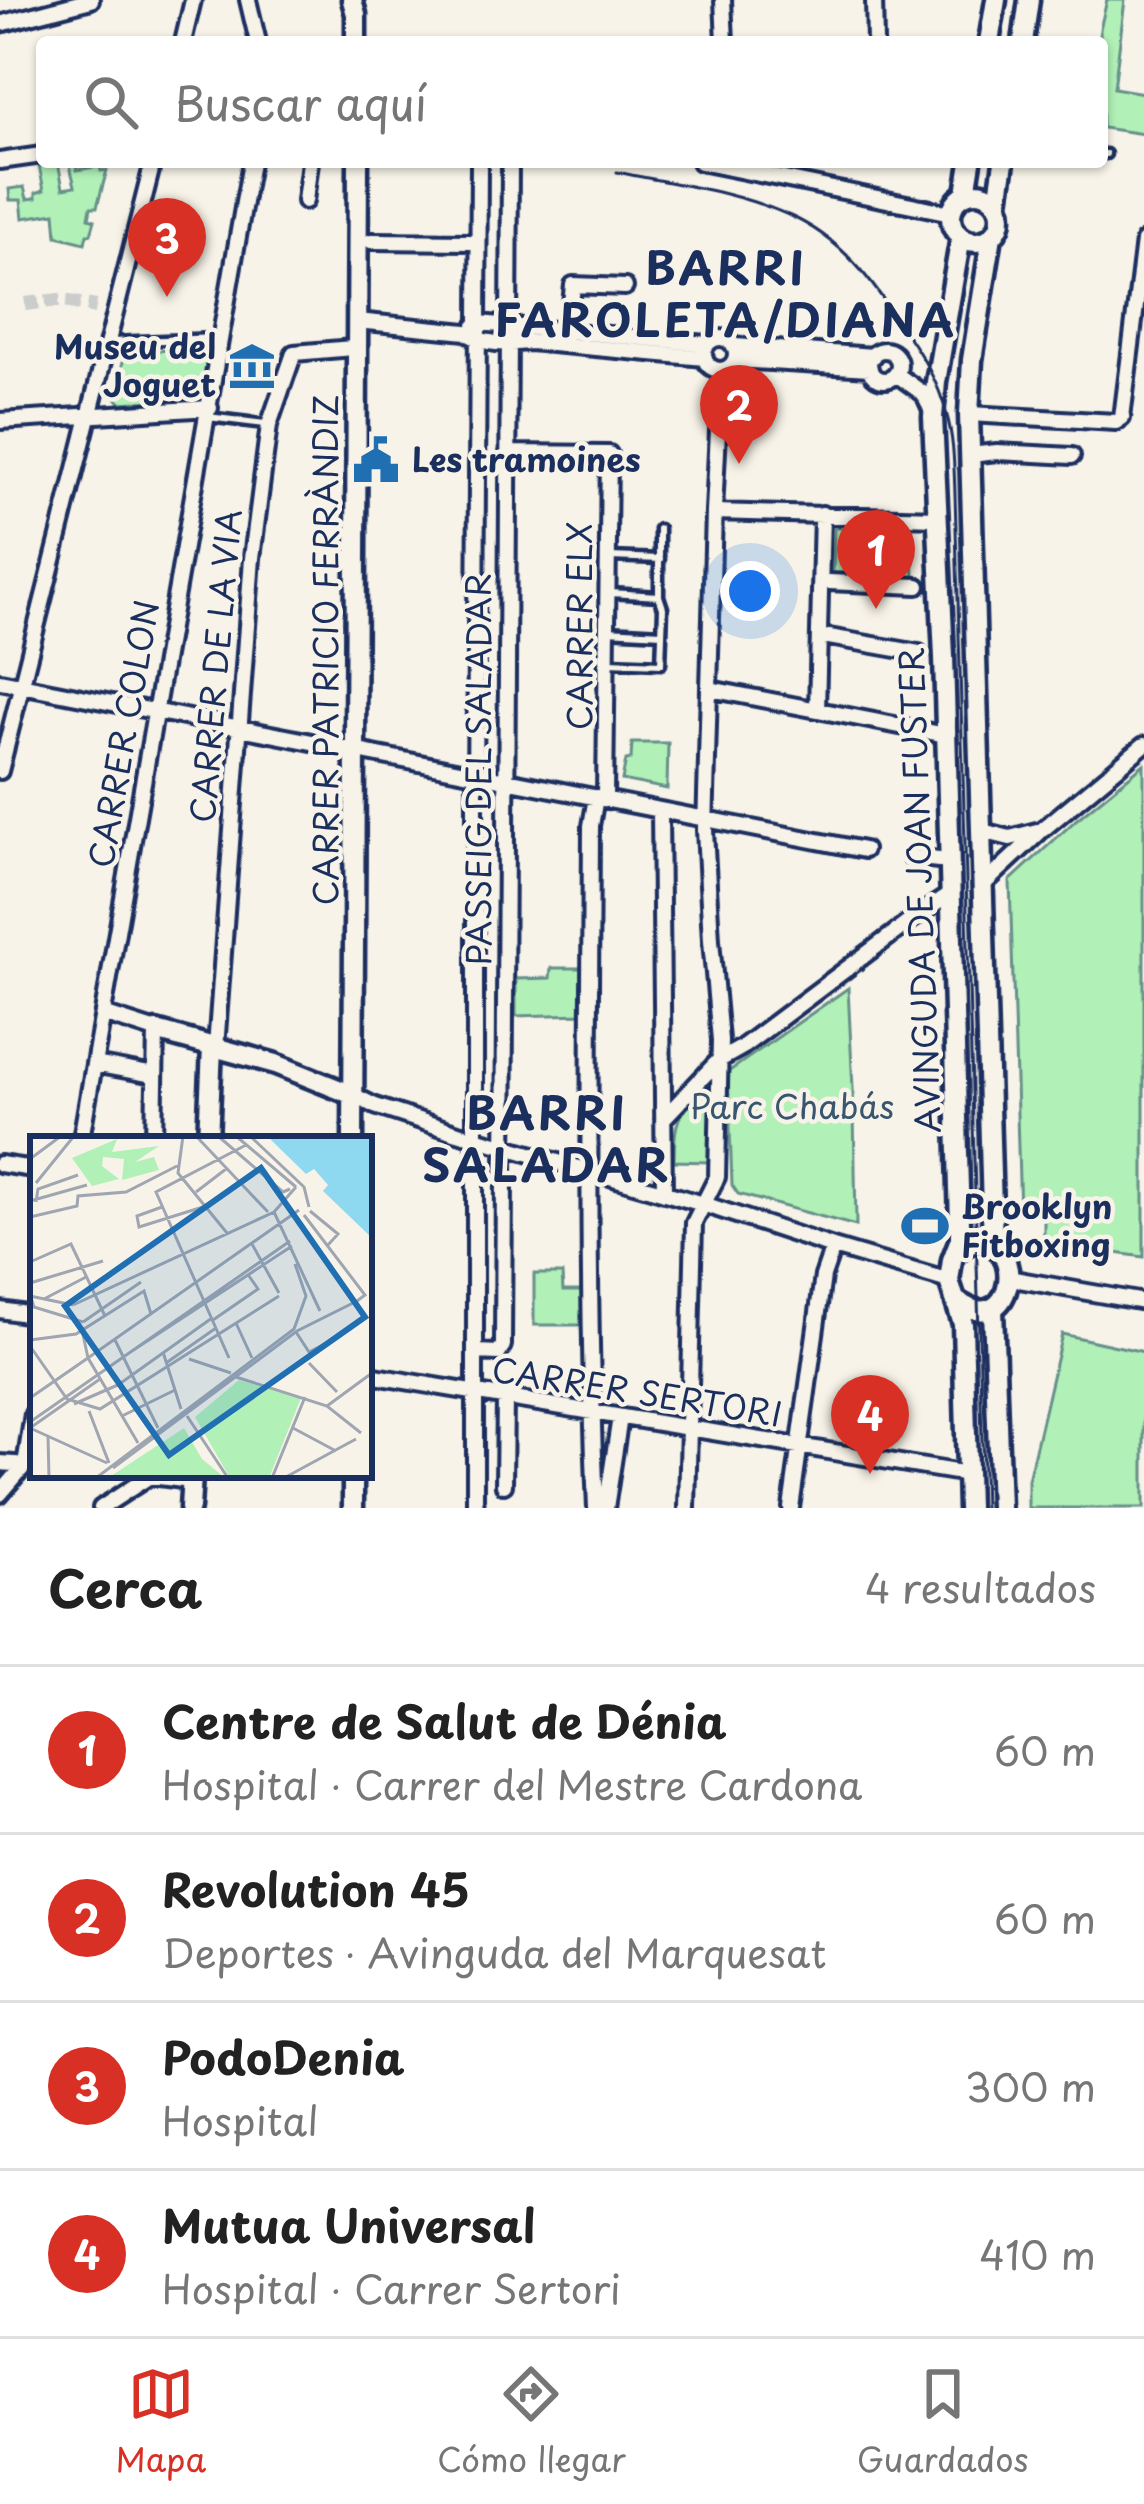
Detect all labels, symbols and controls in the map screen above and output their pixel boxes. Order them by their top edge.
search box [36,36,1108,168]
text: Buscar aquí [174,68,427,136]
icon: search [78,69,144,135]
pin: 3 [128,198,206,297]
district label: BARRI FAROLETA/DIANA [495,232,957,352]
place label: Museu del Joguet [54,320,216,408]
museum icon: Museu del Joguet [227,341,277,391]
pin: 2 [700,365,778,464]
street label: CARRER PATRICIO FERRÀNDIZ [299,395,349,905]
place label: Les tramoines [412,433,641,483]
public building icon: Les tramoines [351,435,401,485]
street label: CARRER DE LA VIA [175,507,253,825]
pin: 1 [837,510,915,609]
street label: CARRER ELX [553,522,603,730]
your location [720,561,780,621]
street label: PASSEIG DEL SALADAR [452,573,502,965]
street label: CARRER COLON [74,596,170,872]
street label: AVINGUDA DE JOAN FUSTER [885,646,951,1134]
district label: BARRI SALADAR [422,1077,672,1197]
park label: Parc Chabás [690,1080,894,1130]
inset map [30,1136,372,1478]
place label: Brooklyn Fitboxing [961,1180,1112,1268]
sports icon: Brooklyn Fitboxing [900,1201,950,1251]
street label: CARRER SERTORI [488,1342,786,1438]
pin: 4 [831,1375,909,1474]
text: Cerca [48,1548,202,1625]
text: 4 resultados [865,1557,1096,1616]
text: Centre de Salut de Dénia [162,1686,727,1754]
text: 1 [78,1720,96,1779]
text: 60 m [994,1720,1096,1779]
text: Hospital · Carrer del Mestre Cardona [162,1754,862,1813]
text: Revolution 45 [162,1854,470,1922]
text: 2 [73,1888,101,1947]
text: 60 m [994,1888,1096,1947]
text: Deportes · Avinguda del Marquesat [162,1922,826,1981]
text: PodoDenia [162,2022,405,2090]
text: 3 [74,2056,100,2115]
text: 300 m [965,2056,1096,2115]
text: Hospital [162,2090,319,2149]
text: Mutua Universal [162,2190,535,2258]
text: 4 [74,2224,100,2283]
text: 410 m [979,2224,1096,2283]
text: Hospital · Carrer Sertori [162,2258,621,2317]
tab: Mapa [115,2361,206,2483]
tab: Cómo llegar [437,2361,626,2483]
tab: Guardados [857,2361,1029,2483]

